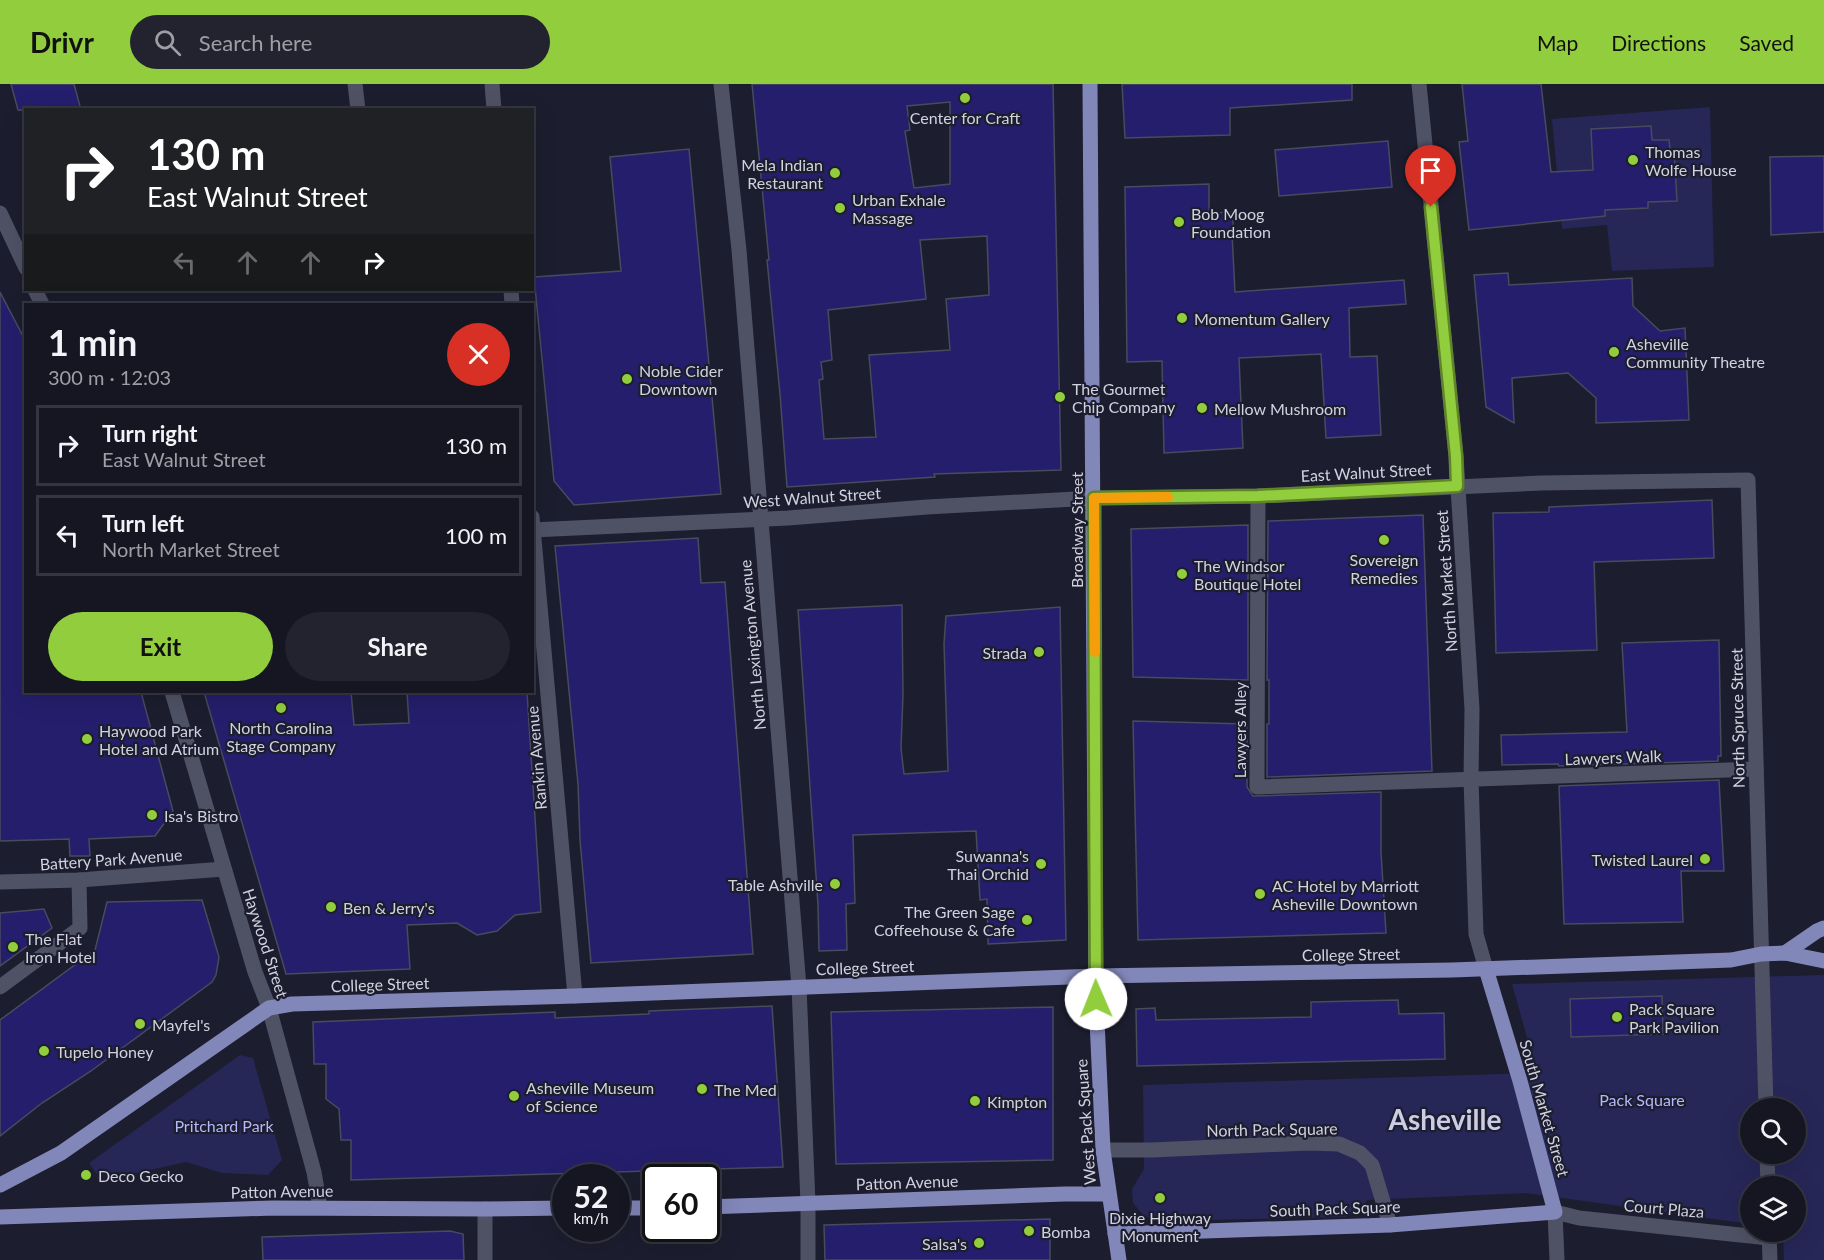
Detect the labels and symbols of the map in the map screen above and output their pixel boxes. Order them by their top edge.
marker: Center for Craft [958,91,972,105]
place label: Center for Craft [910,108,1020,127]
place label: Thomas Wolfe House [1645,142,1737,179]
pin [1405,145,1456,207]
marker: Thomas Wolfe House [1626,153,1640,167]
place label: Mela Indian Restaurant [741,155,823,192]
marker: Mela Indian Restaurant [828,166,842,180]
place label: Urban Exhale Massage [852,190,946,227]
marker: Urban Exhale Massage [833,201,847,215]
place label: Bob Moog Foundation [1191,204,1271,241]
marker: Bob Moog Foundation [1172,215,1186,229]
place label: Momentum Gallery [1194,309,1330,328]
marker: Momentum Gallery [1175,311,1189,325]
place label: Asheville Community Theatre [1626,334,1765,371]
marker: Asheville Community Theatre [1607,345,1621,359]
place label: Noble Cider Downtown [639,361,723,398]
marker: Noble Cider Downtown [620,372,634,386]
place label: The Gourmet Chip Company [1072,379,1176,416]
marker: The Gourmet Chip Company [1053,390,1067,404]
place label: Mellow Mushroom [1214,399,1346,418]
marker: Mellow Mushroom [1195,401,1209,415]
street label: East Walnut Street [1300,459,1432,485]
street label: Broadway Street [1067,472,1086,588]
street label: West Walnut Street [743,483,882,511]
street label: North Market Street [1432,509,1460,653]
marker: Sovereign Remedies [1377,533,1391,547]
place label: Sovereign Remedies [1350,550,1419,587]
place label: The Windsor Boutique Hotel [1194,556,1301,593]
street label: North Lexington Avenue [735,559,769,731]
marker: The Windsor Boutique Hotel [1175,567,1189,581]
place label: Strada [982,643,1027,662]
marker: Strada [1032,645,1046,659]
street label: North Spruce Street [1726,648,1748,788]
street label: Lawyers Alley [1230,681,1249,778]
marker: North Carolina Stage Company [274,701,288,715]
street label: Rankin Avenue [522,705,550,811]
place label: North Carolina Stage Company [226,718,336,755]
place label: Haywood Park Hotel and Atrium [99,721,219,758]
marker: Haywood Park Hotel and Atrium [80,732,94,746]
street label: Lawyers Walk [1564,746,1663,768]
place label: Isa's Bistro [164,806,238,825]
marker: Isa's Bistro [145,808,159,822]
street label: Battery Park Avenue [39,845,183,873]
place label: Suwanna's Thai Orchid [947,846,1029,883]
place label: Twisted Laurel [1592,850,1693,869]
marker: Twisted Laurel [1698,852,1712,866]
marker: Suwanna's Thai Orchid [1034,857,1048,871]
place label: Table Ashville [728,875,823,894]
place label: AC Hotel by Marriott Asheville Downtown [1272,876,1419,913]
marker: Table Ashville [828,877,842,891]
street label: Haywood Street [239,886,293,1000]
marker: AC Hotel by Marriott Asheville Downtown [1253,887,1267,901]
place label: Ben & Jerry's [343,898,435,917]
marker: Ben & Jerry's [324,900,338,914]
place label: The Green Sage Coffeehouse & Cafe [874,902,1015,939]
marker: The Green Sage Coffeehouse & Cafe [1020,913,1034,927]
place label: The Flat Iron Hotel [25,929,96,966]
marker: The Flat Iron Hotel [6,940,20,954]
street label: College Street [1302,944,1401,964]
street label: College Street [815,956,915,978]
position arrow [1064,967,1128,1031]
street label: College Street [330,973,430,995]
place label: Pack Square Park Pavilion [1629,999,1719,1036]
marker: Pack Square Park Pavilion [1610,1010,1624,1024]
place label: Mayfel's [152,1015,210,1034]
marker: Mayfel's [133,1017,147,1031]
street label: South Market Street [1516,1037,1574,1179]
place label: Tupelo Honey [56,1042,154,1061]
marker: Tupelo Honey [37,1044,51,1058]
street label: West Pack Square [1071,1058,1099,1186]
place label: Asheville Museum of Science [526,1078,654,1115]
place label: The Med [714,1080,777,1099]
marker: The Med [695,1082,709,1096]
marker: Asheville Museum of Science [507,1089,521,1103]
park label: Pack Square [1599,1090,1685,1109]
place label: Kimpton [987,1092,1047,1111]
marker: Kimpton [968,1094,982,1108]
district label: Asheville [1388,1102,1501,1136]
park label: Pritchard Park [174,1116,274,1135]
street label: North Pack Square [1206,1118,1338,1140]
speed limit sign: 60 [642,1164,720,1242]
place label: Deco Gecko [98,1166,184,1185]
marker: Deco Gecko [79,1168,93,1182]
street label: Patton Avenue [855,1171,959,1193]
street label: Patton Avenue [231,1181,333,1201]
marker: Dixie Highway Monument [1153,1191,1167,1205]
street label: Court Plaza [1623,1195,1705,1221]
street label: South Pack Square [1269,1196,1401,1220]
place label: Dixie Highway Monument [1109,1208,1212,1245]
place label: Bomba [1041,1222,1090,1241]
marker: Bomba [1022,1224,1036,1238]
place label: Salsa's [922,1234,967,1253]
marker: Salsa's [972,1236,986,1250]

